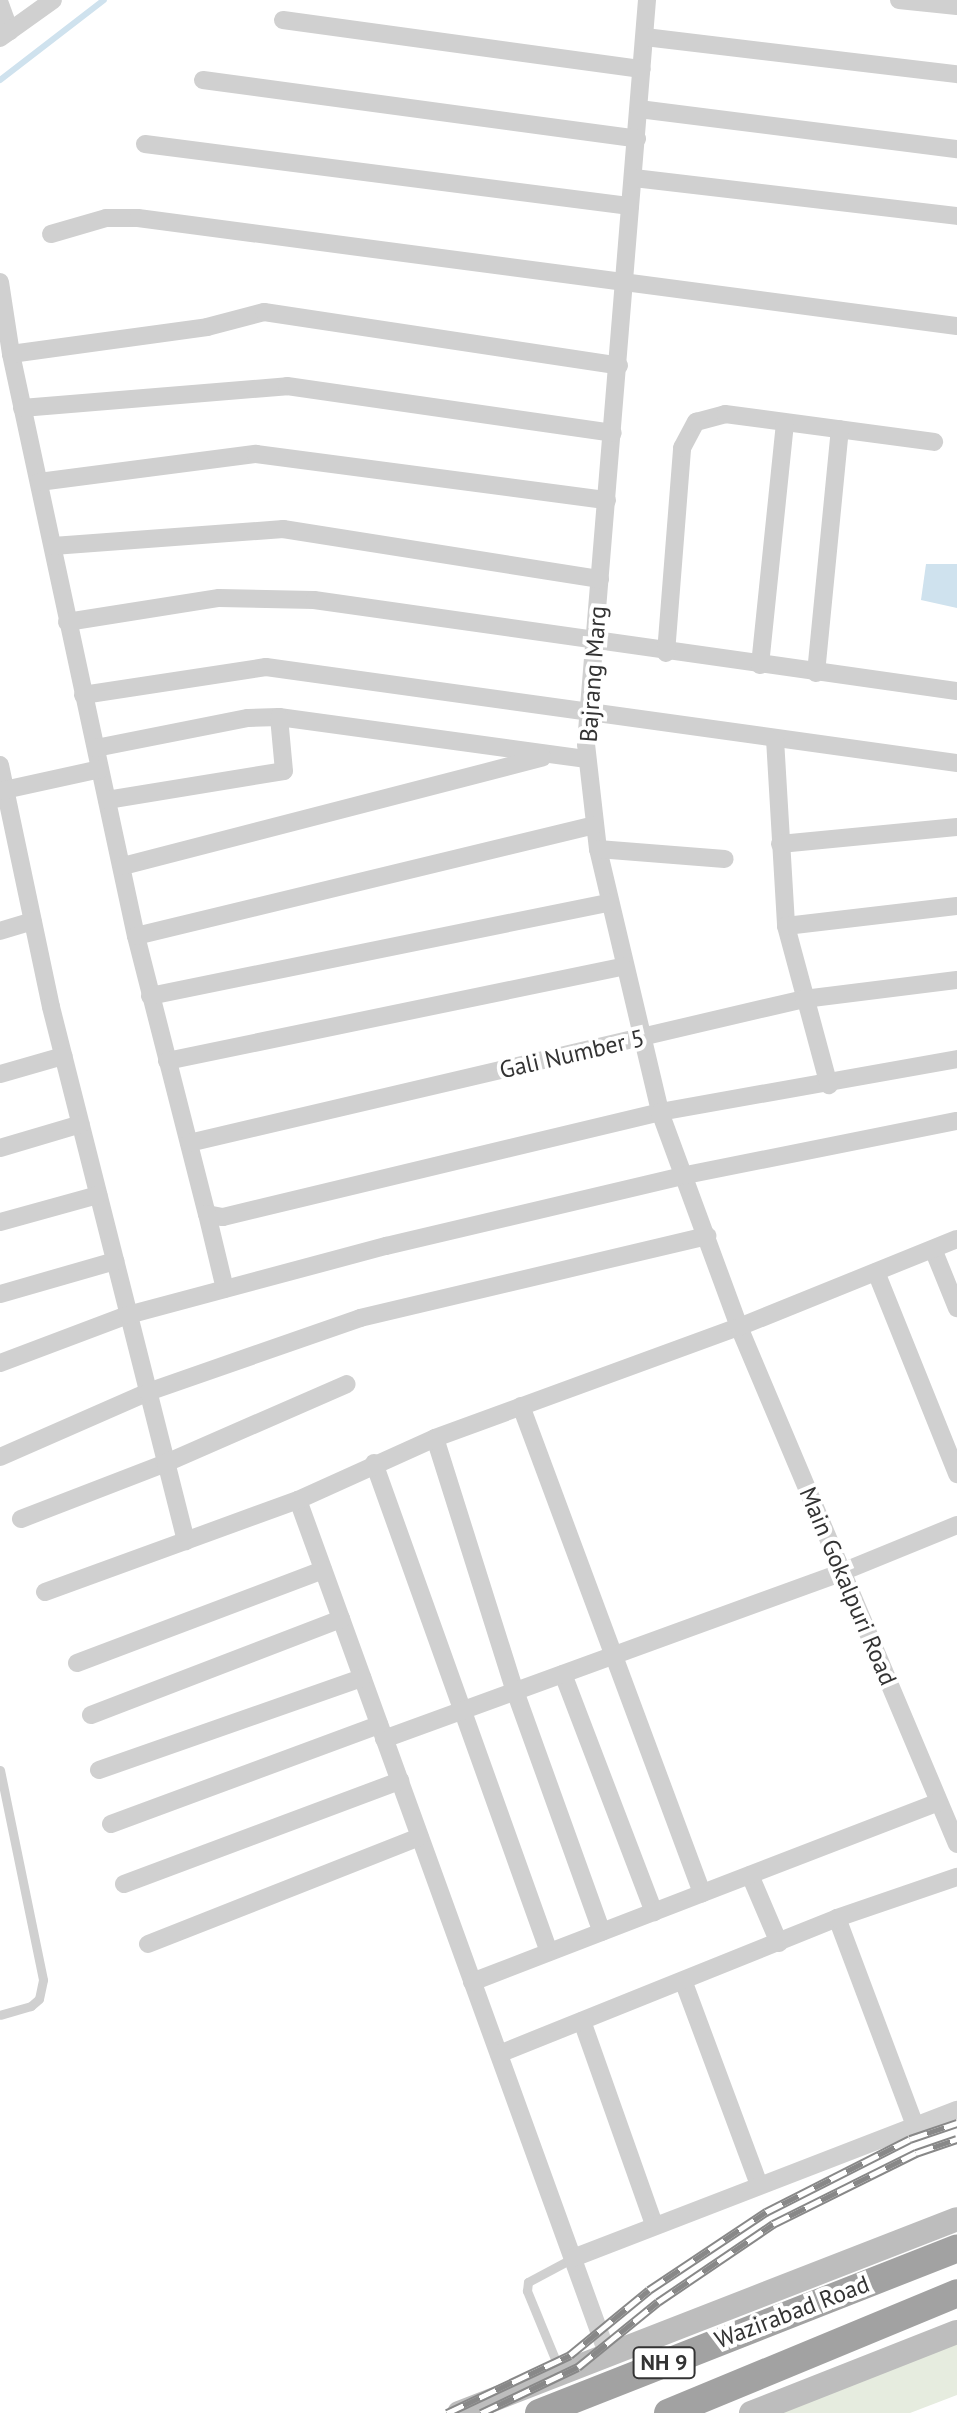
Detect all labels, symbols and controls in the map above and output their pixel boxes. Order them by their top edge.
street label: Bajrang Marg [574,605,612,743]
street label: Gali Number 5 [497,1023,647,1085]
street label: Main Gokalpuri Road [793,1483,903,1689]
street label: Wazirabad Road [711,2269,873,2355]
road number: NH 9 [632,2345,696,2381]

